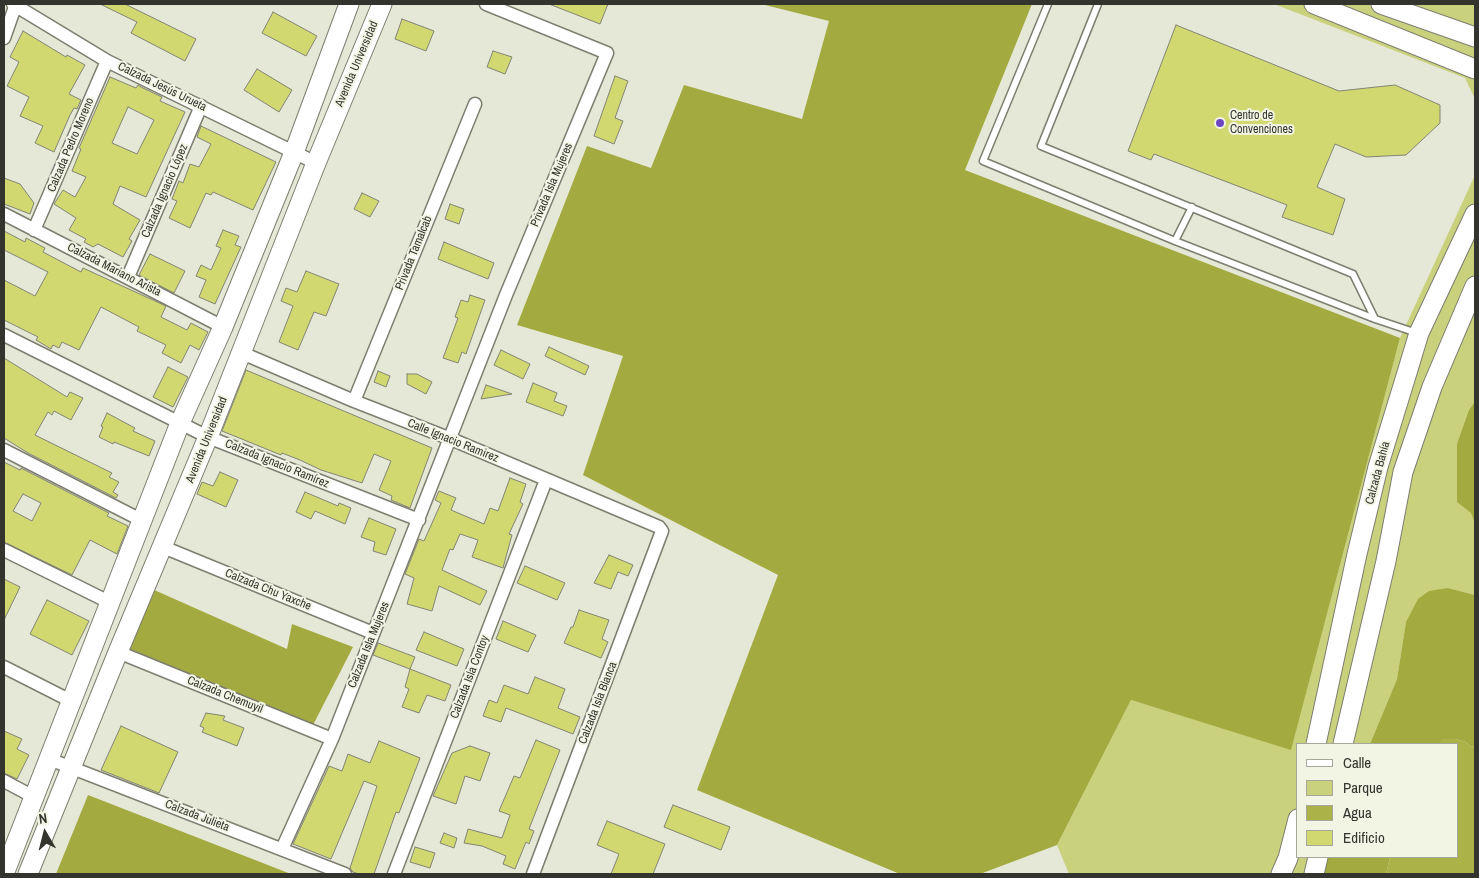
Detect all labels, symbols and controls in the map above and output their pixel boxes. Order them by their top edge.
street label: Avenida Universidad [332,19,382,109]
street label: Calzada Jesús Urueta [115,59,209,115]
street label: Calzada Pedro Moreno [45,96,97,194]
place label: Centro de Convenciones [1230,109,1293,137]
marker: Centro de Convenciones [1214,117,1226,129]
street label: Privada Isla Mujeres [528,141,576,229]
street label: Calzada Ignacio López [139,142,191,240]
street label: Privada Tamalcab [393,214,435,292]
street label: Calzada Mariano Arista [65,240,163,300]
street label: Avenida Universidad [183,395,231,485]
street label: Calle Ignacio Ramirez [405,416,501,466]
street label: Calzada Ignacio Ramírez [223,437,331,491]
street label: Calzada Bahía [1363,440,1393,506]
street label: Calzada Chu Yaxche [223,566,313,614]
street label: Calzada Isla Mujeres [345,600,393,690]
street label: Calzada Isla Contoy [448,633,492,721]
street label: Calzada Isla Blanca [576,660,620,746]
street label: Calzada Chemuyil [185,673,265,717]
legend [1296,743,1459,858]
text: Calle [1343,752,1371,773]
text: Parque [1343,777,1383,798]
street label: Calzada Julieta [163,797,231,835]
text: Agua [1343,802,1372,823]
north arrow [20,808,70,858]
text: N [38,809,48,828]
text: Edificio [1343,827,1385,848]

